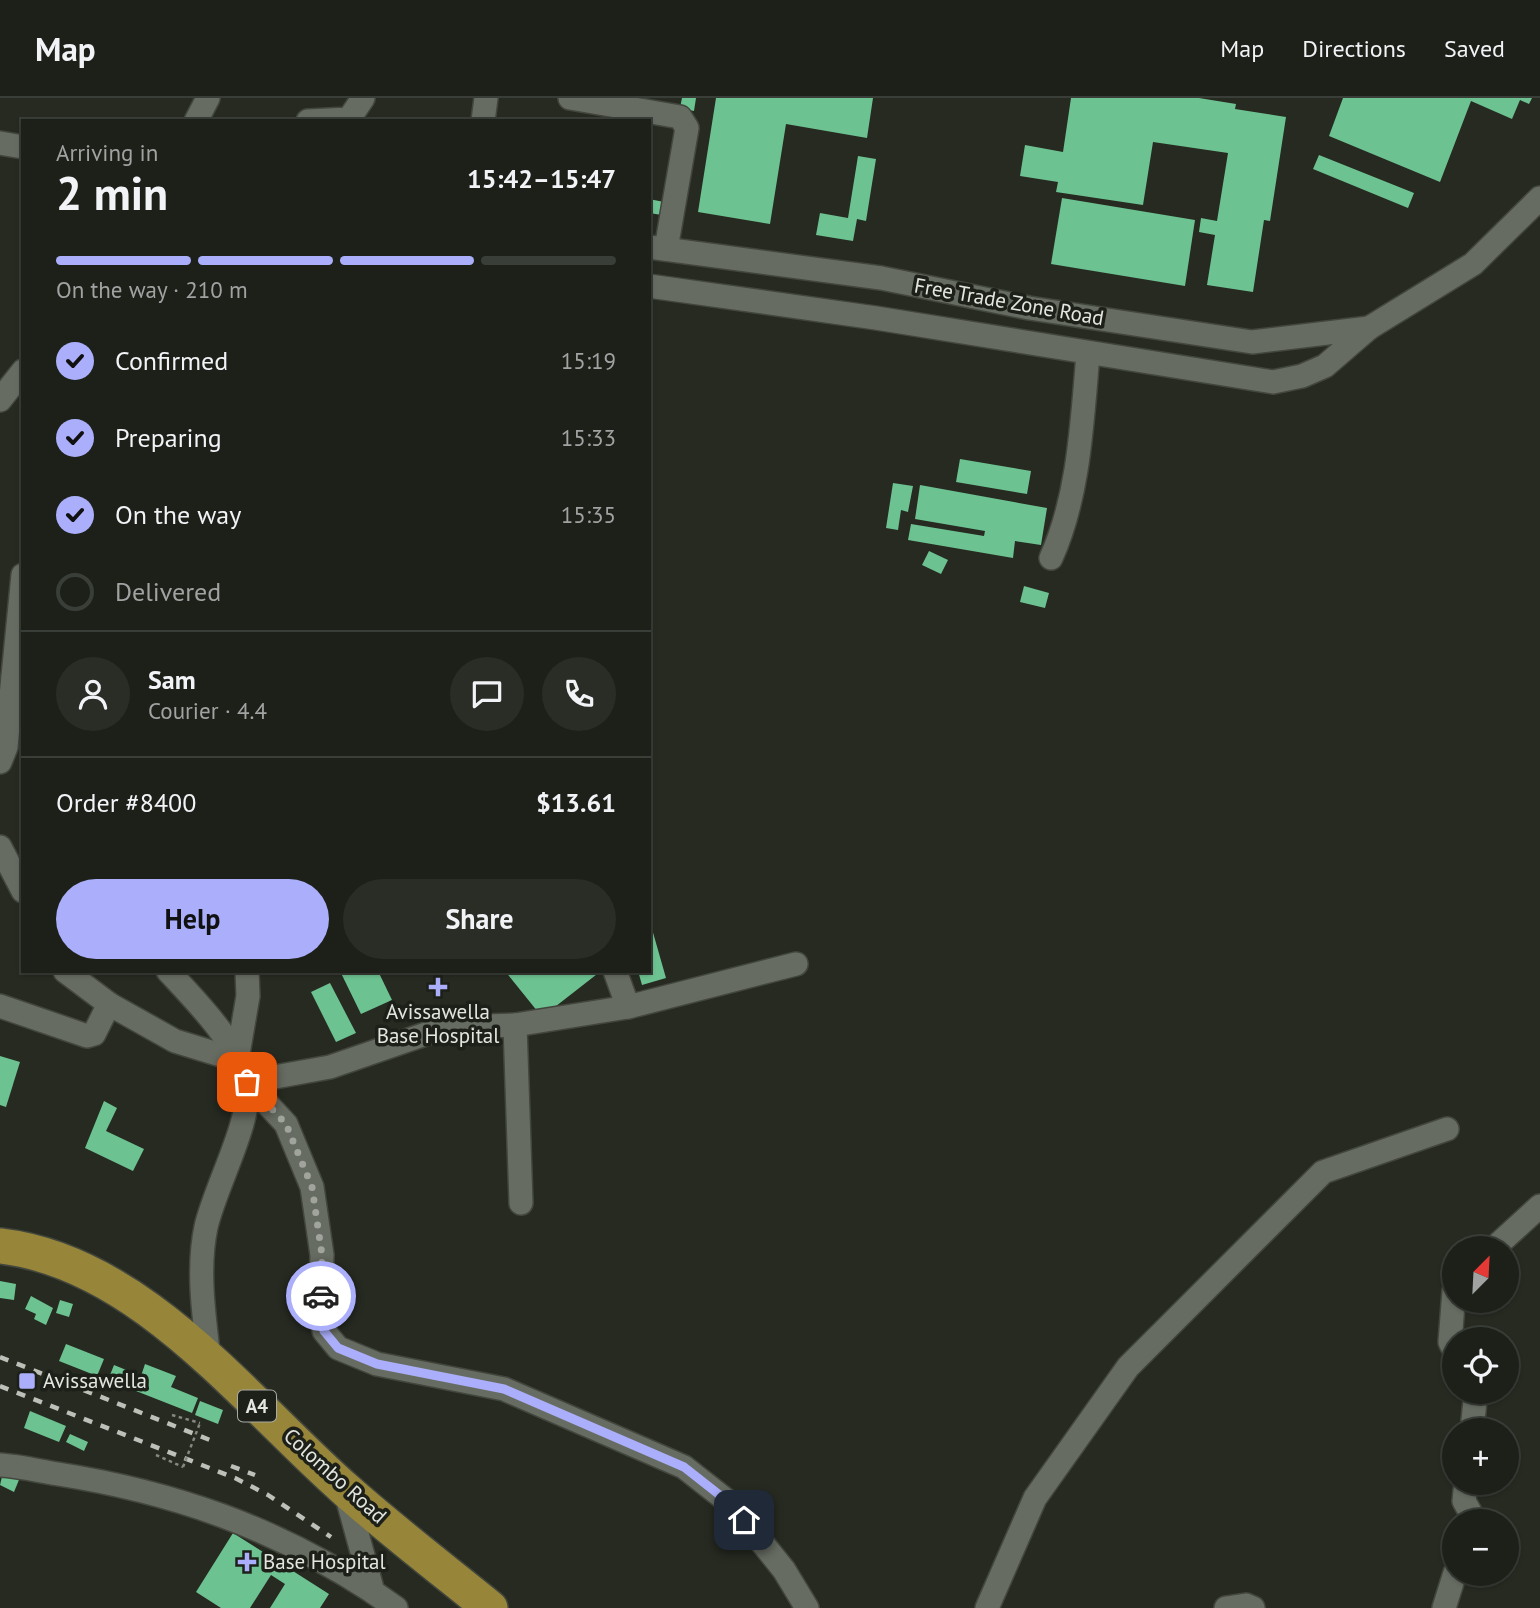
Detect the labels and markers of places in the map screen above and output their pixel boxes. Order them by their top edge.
marker: Avissawella Base Hospital [428,977,448,997]
place label: Avissawella Base Hospital [377,998,499,1049]
pin [217,1052,277,1112]
place label: Avissawella [43,1367,147,1394]
marker: Avissawella [17,1371,37,1391]
pin [714,1490,774,1550]
place label: Base Hospital [263,1548,386,1575]
marker: Base Hospital [237,1552,257,1572]

